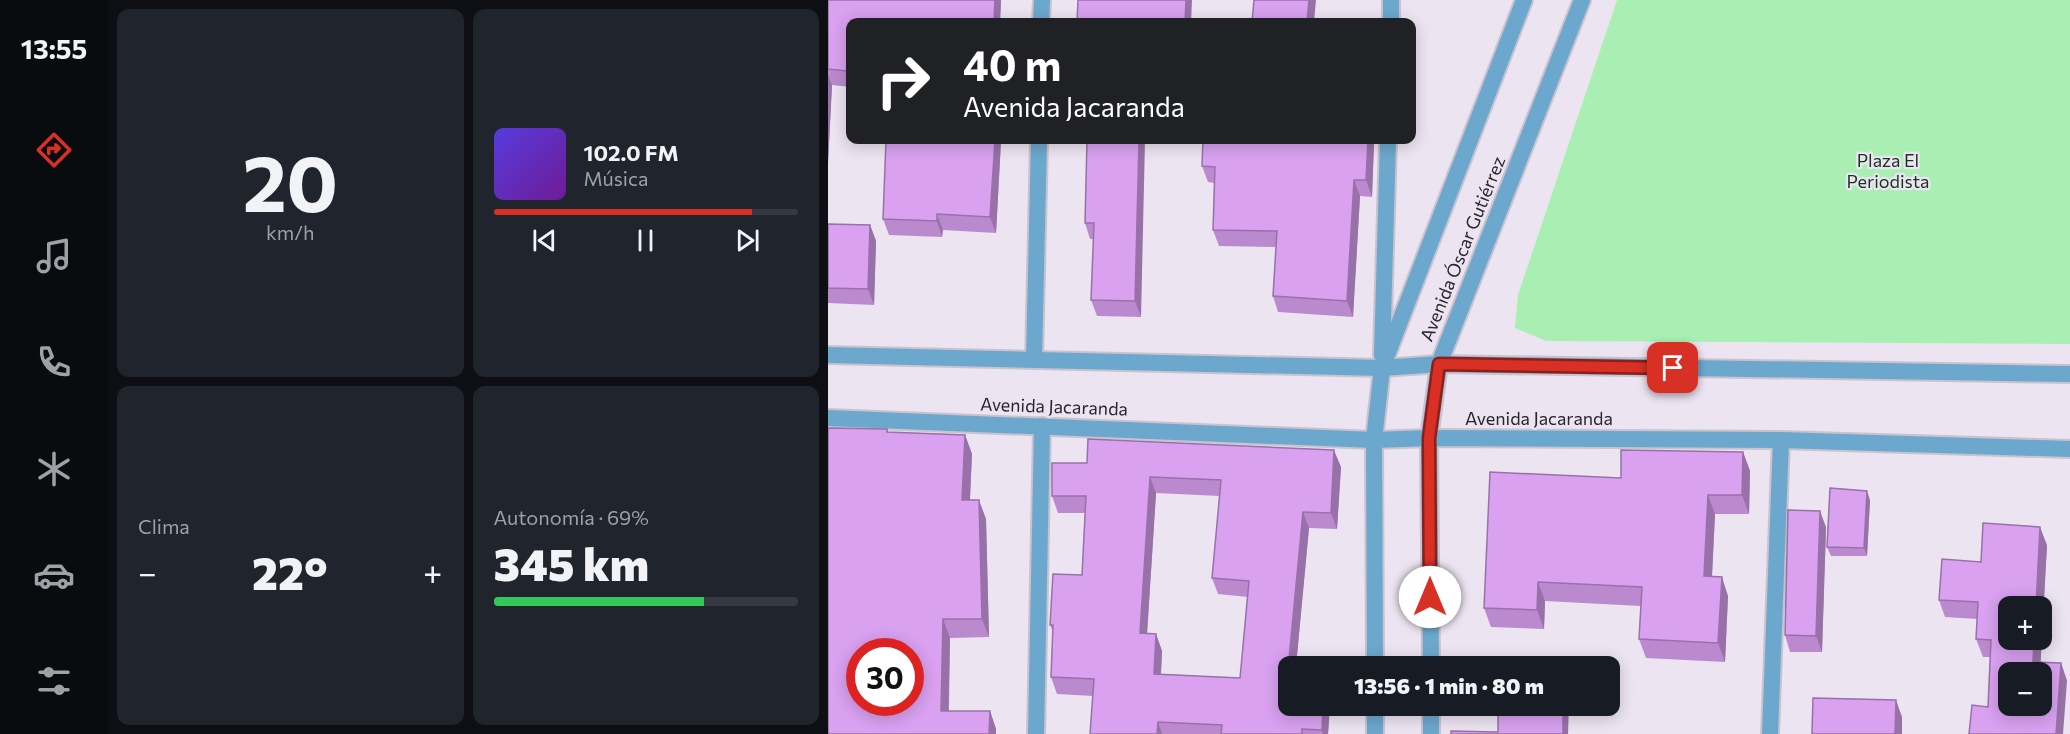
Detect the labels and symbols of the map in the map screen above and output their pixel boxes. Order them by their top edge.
park label: Plaza El Periodista [1846,149,1930,192]
street label: Avenida Óscar Gutiérrez [1415,153,1509,344]
pin [1647,342,1698,393]
street label: Avenida Jacaranda [980,392,1128,420]
street label: Avenida Jacaranda [1465,407,1613,429]
position arrow [1398,565,1462,629]
speed limit sign: 30 [846,638,924,716]

